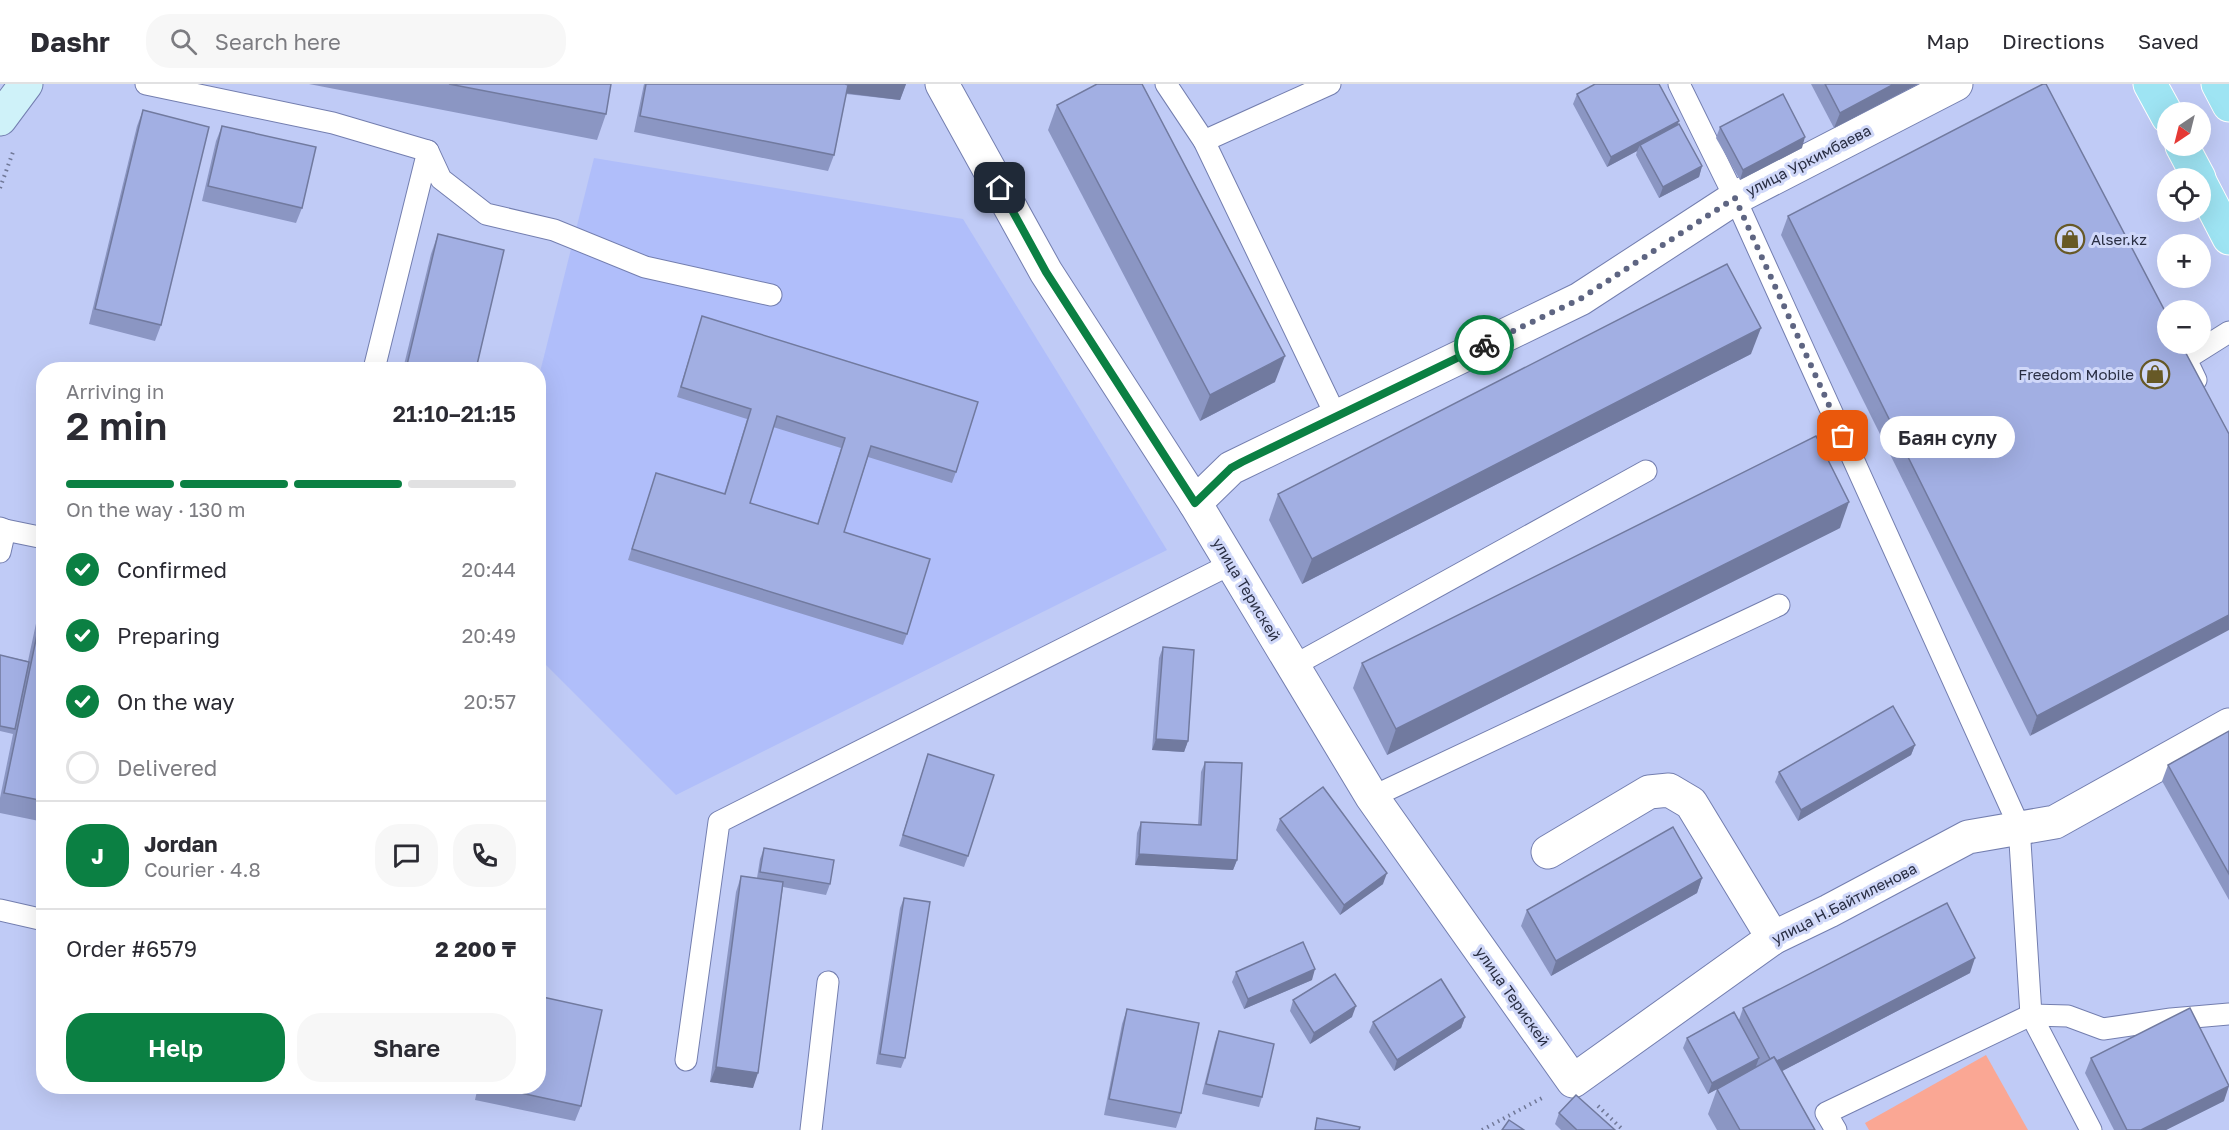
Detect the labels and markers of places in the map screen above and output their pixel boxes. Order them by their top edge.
pin [974,162,1025,213]
shop icon: Alser.kz [2054,223,2086,255]
place label: Alser.kz [2091,230,2147,248]
shop icon: Freedom Mobile [2139,358,2171,390]
place label: Freedom Mobile [2018,365,2134,383]
pin [1817,410,1868,461]
callout: Баян сулу [1879,415,2014,457]

